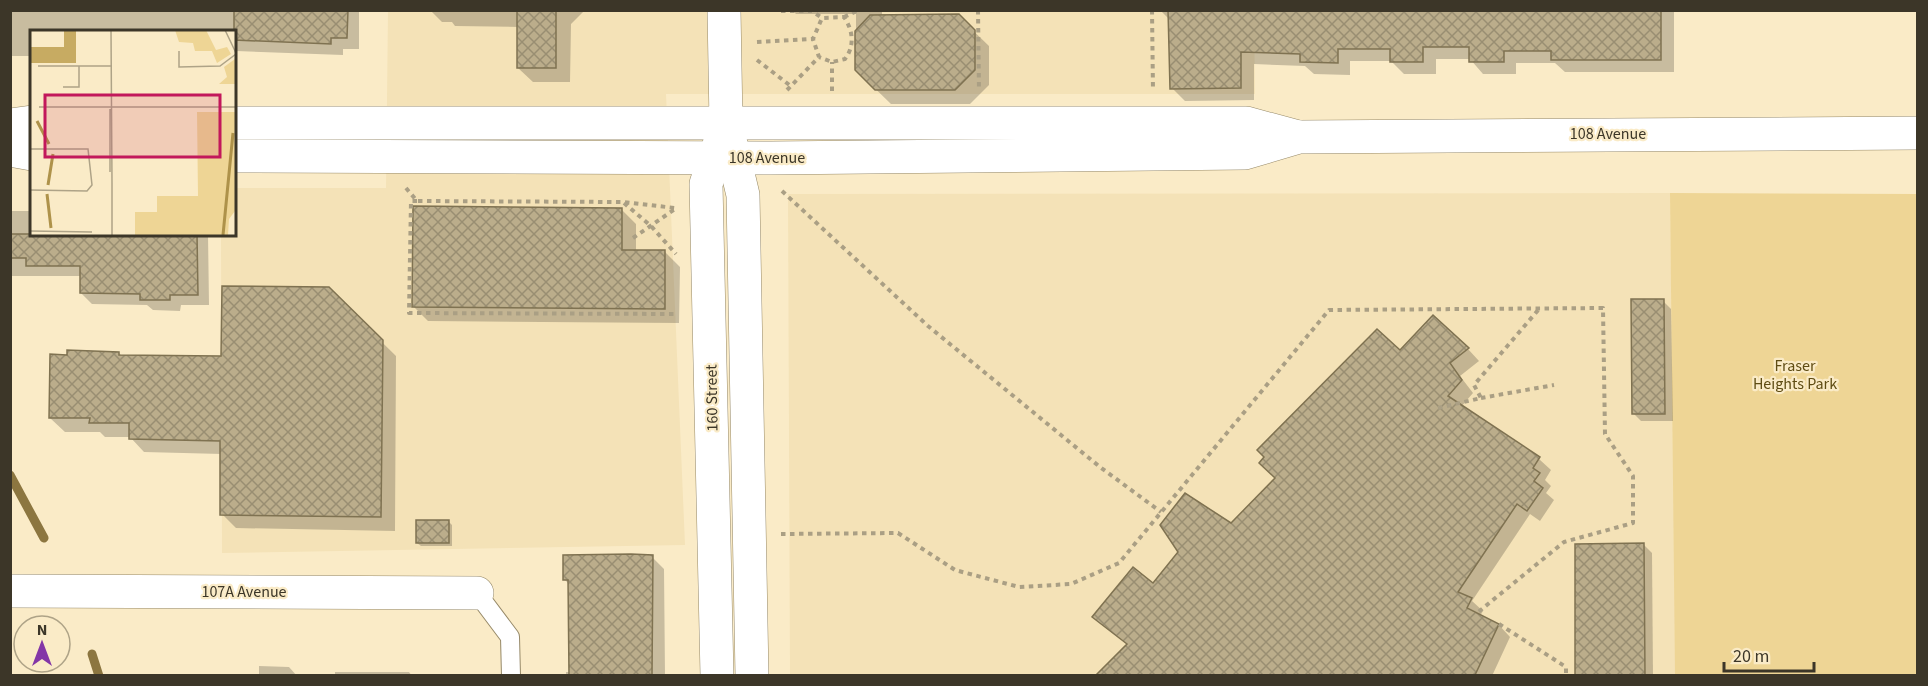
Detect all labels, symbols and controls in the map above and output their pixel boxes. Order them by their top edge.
inset map [30,30,236,236]
street label: 108 Avenue [1570,123,1646,145]
street label: 108 Avenue [729,147,805,169]
park label: Fraser Heights Park [1753,355,1837,395]
street label: 160 Street [700,364,724,432]
street label: 107A Avenue [201,581,287,603]
north arrow [12,614,72,674]
text: N [37,619,47,641]
scale bar [1724,635,1814,673]
text: 20 m [1733,644,1769,669]

